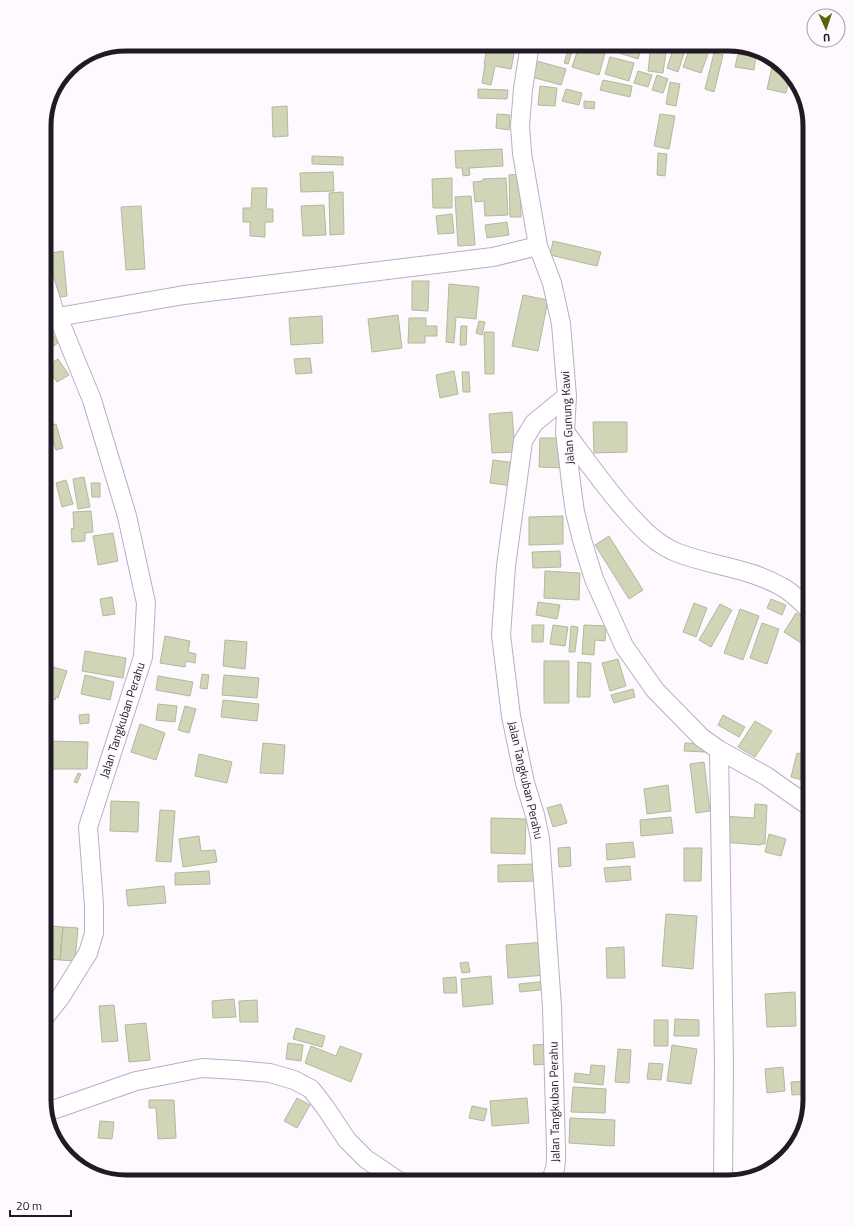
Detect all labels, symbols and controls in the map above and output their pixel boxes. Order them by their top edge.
north arrow [806,8,846,48]
text: U [823,30,831,46]
street label: Jalan Gunung Kawi [555,371,579,465]
street label: Jalan Tangkuban Perahu [94,660,150,780]
street label: Jalan Tangkuban Perahu [503,719,549,841]
street label: Jalan Tangkuban Perahu [543,1041,565,1163]
scale bar [10,1192,71,1218]
text: 20 m [16,1196,42,1215]

